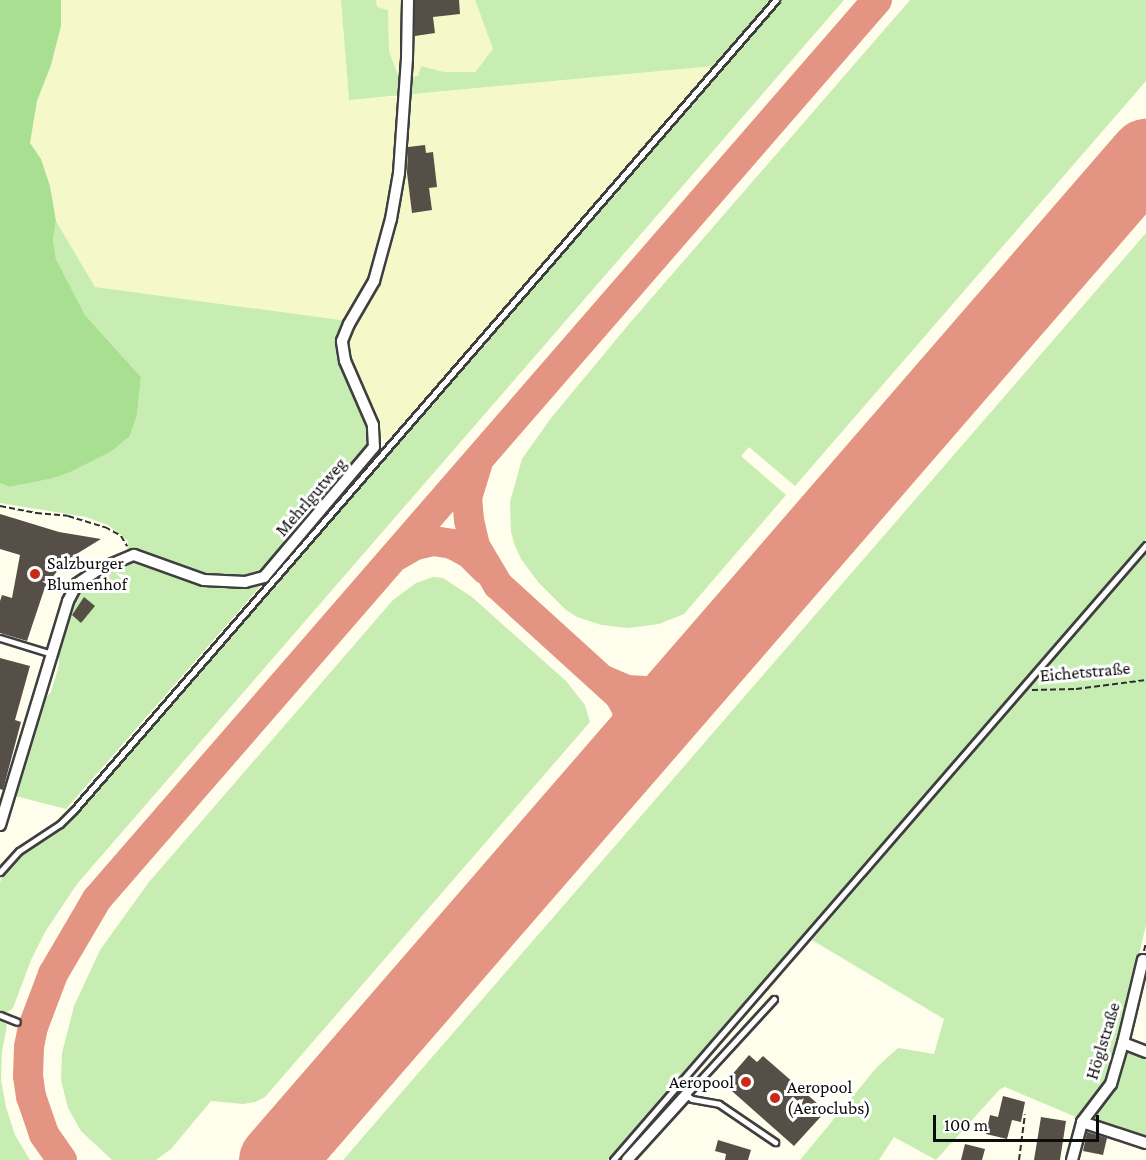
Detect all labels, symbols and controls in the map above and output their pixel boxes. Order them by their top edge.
street label: Mehrlgutweg [271,453,351,541]
place label: Salzburger Blumenhof [47,553,127,596]
marker: Salzburger Blumenhof [28,567,42,581]
street label: Eichetstraße [1039,657,1131,687]
street label: Höglstraße [1081,1000,1125,1082]
place label: Aeropool [669,1071,734,1093]
marker: Aeropool [739,1075,753,1089]
place label: Aeropool (Aeroclubs) [787,1077,871,1120]
marker: Aeropool (Aeroclubs) [768,1091,782,1105]
scale bar [936,1103,1102,1141]
text: 100 m [944,1115,988,1135]

